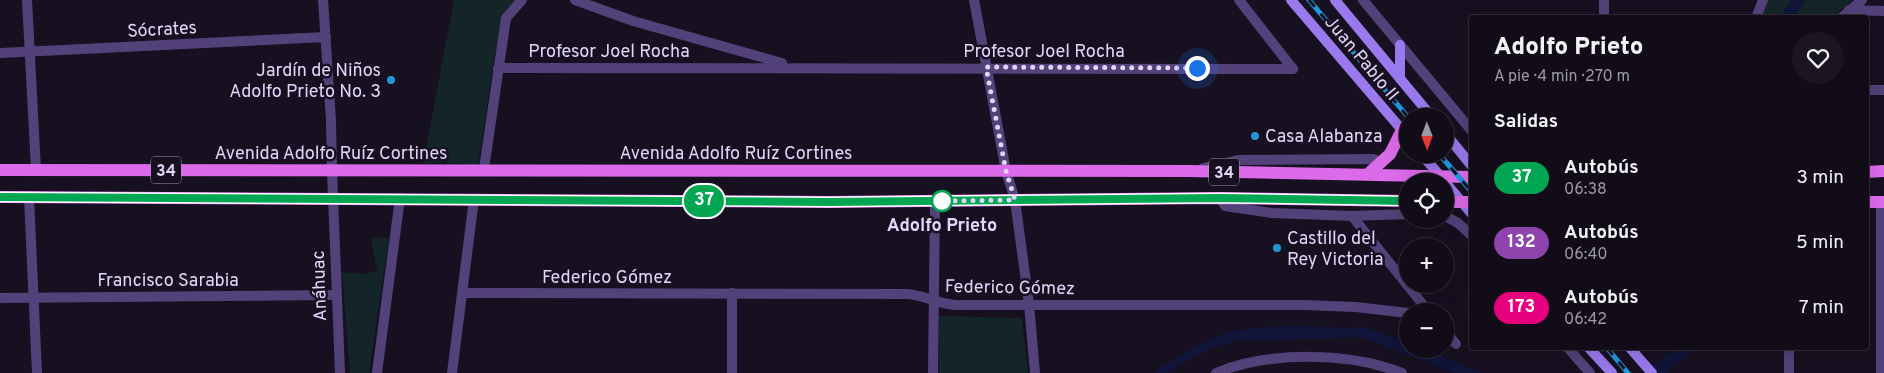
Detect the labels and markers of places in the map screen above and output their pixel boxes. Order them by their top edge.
place label: Jardín de Niños Adolfo Prieto No. 3 [229,60,381,104]
marker: Jardín de Niños Adolfo Prieto No. 3 [385,74,397,86]
place label: Casa Alabanza [1265,126,1383,149]
marker: Casa Alabanza [1249,130,1261,142]
marker: Adolfo Prieto [931,190,953,212]
place label: Adolfo Prieto [887,215,997,238]
place label: Castillo del Rey Victoria [1287,228,1384,272]
marker: Castillo del Rey Victoria [1271,242,1283,254]

